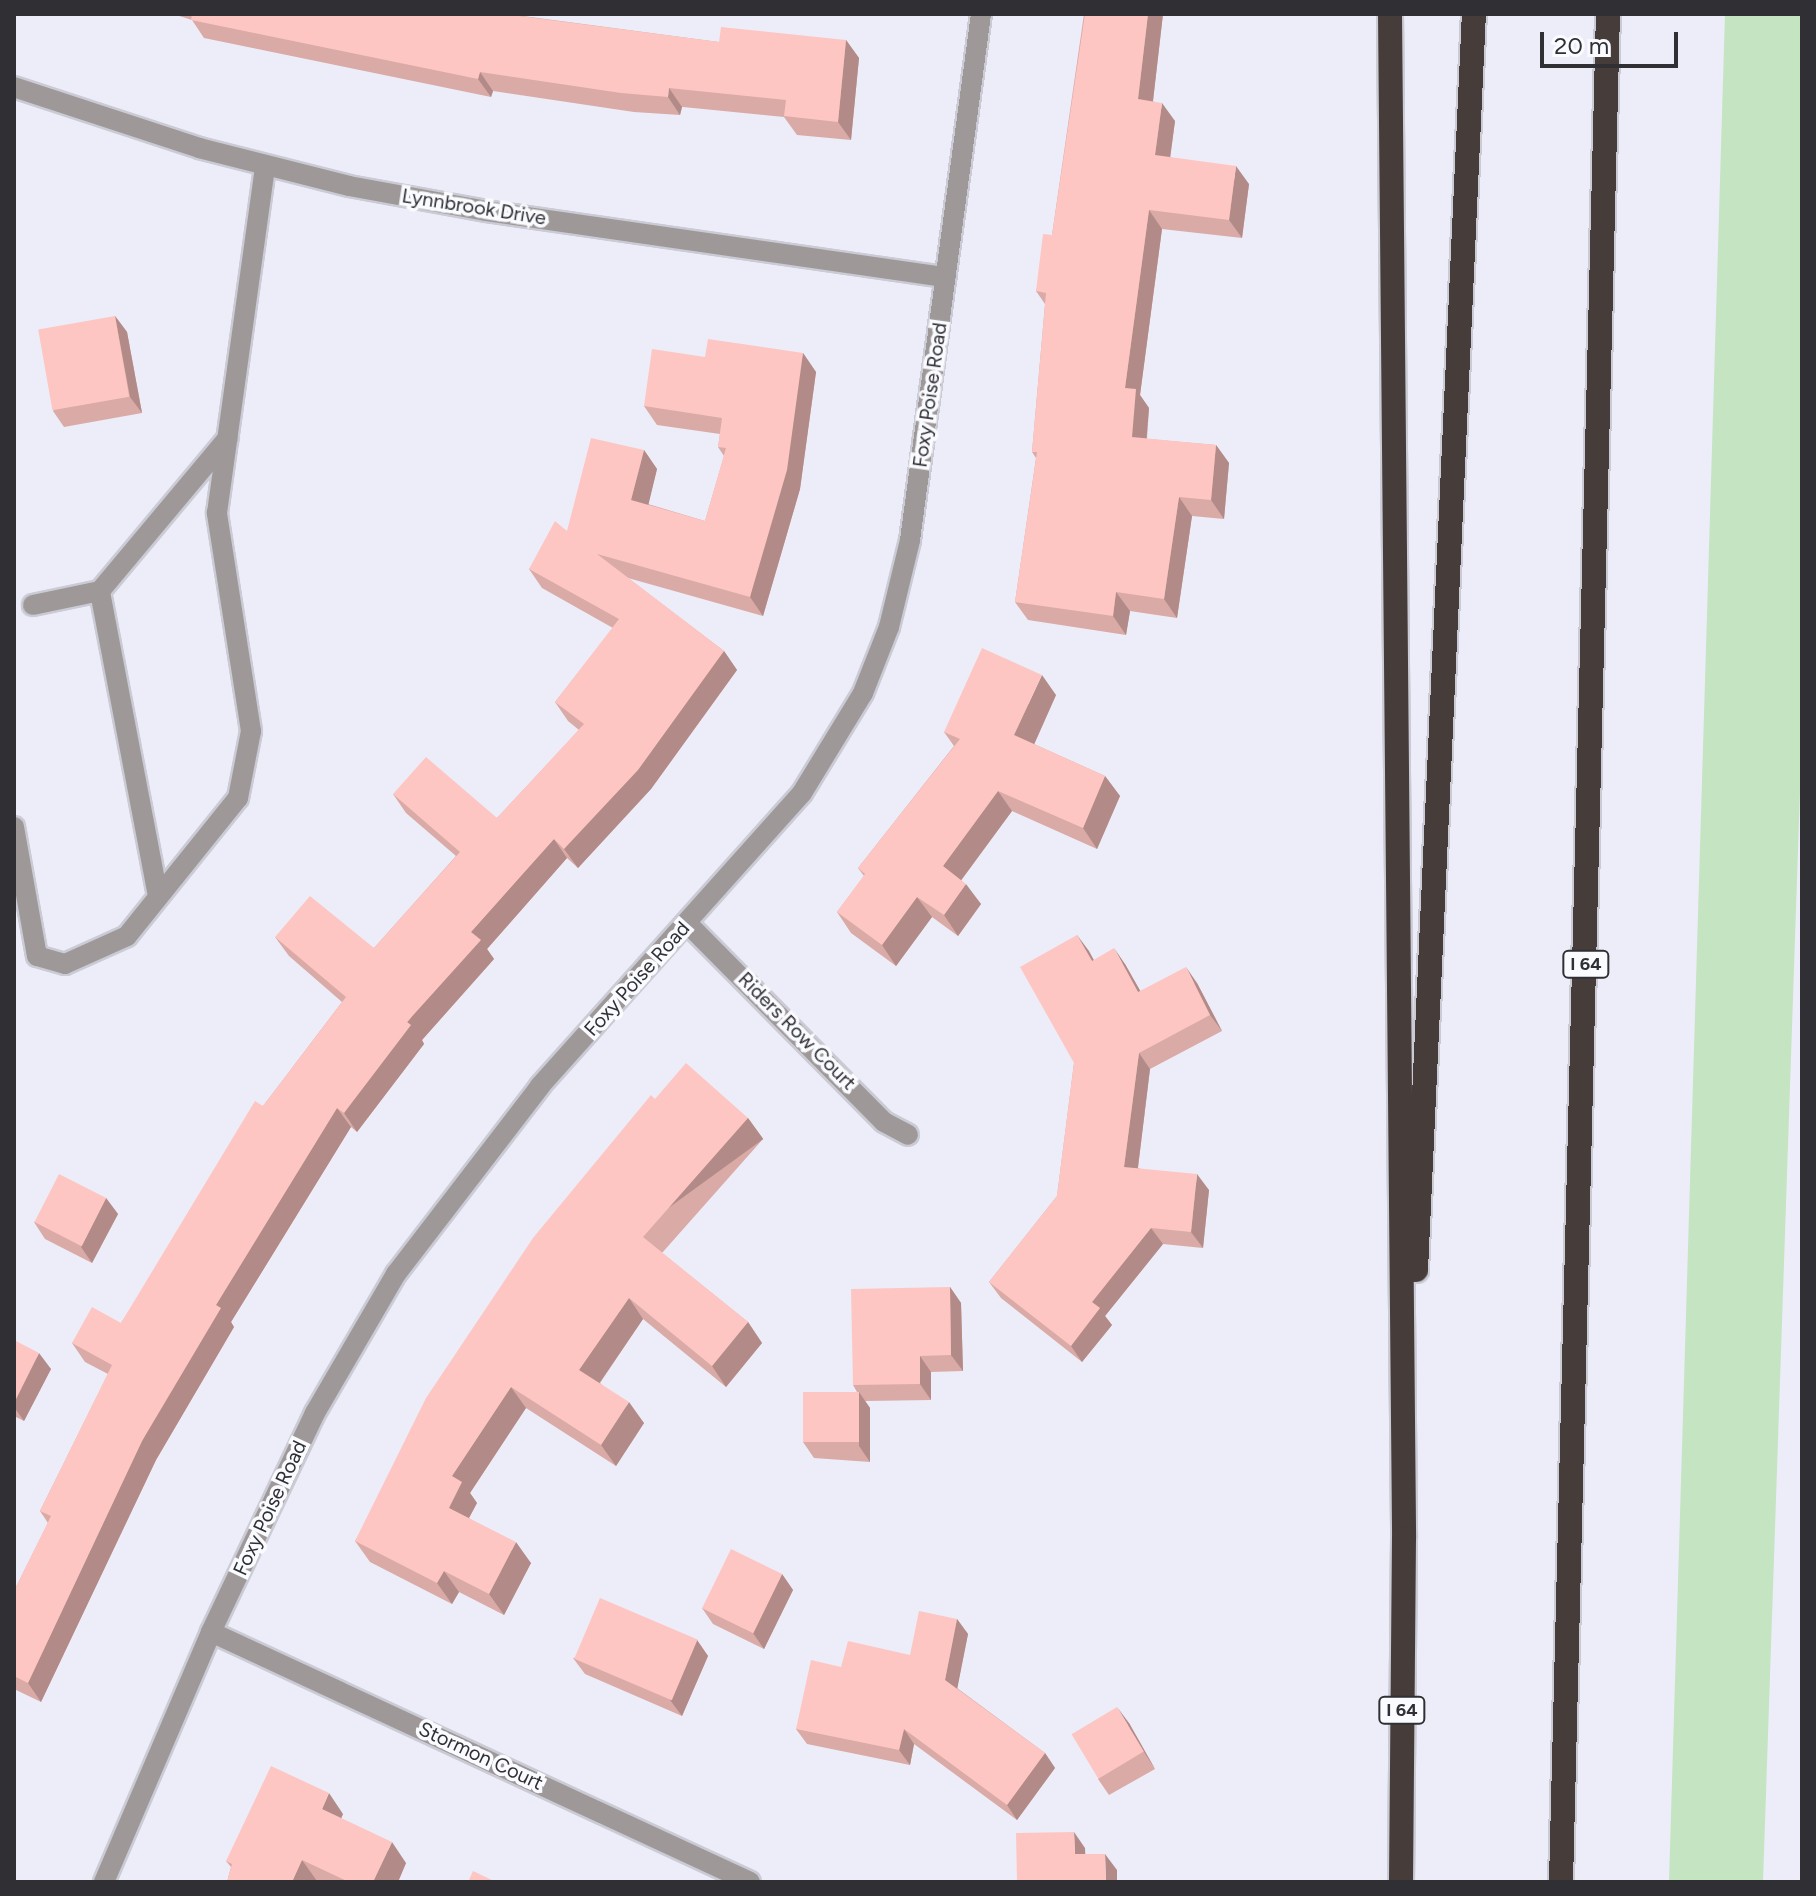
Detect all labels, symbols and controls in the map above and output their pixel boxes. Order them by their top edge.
scale bar [1544,16,1682,66]
text: 20 m [1554,31,1609,60]
street label: Lynnbrook Drive [400,184,548,230]
street label: Foxy Poise Road [908,321,952,469]
street label: Foxy Poise Road [579,917,695,1041]
road number: I 64 [1562,950,1610,978]
street label: Riders Row Court [733,967,861,1095]
street label: Foxy Poise Road [228,1437,312,1579]
road number: I 64 [1378,1696,1426,1724]
street label: Stormon Court [415,1717,547,1795]

